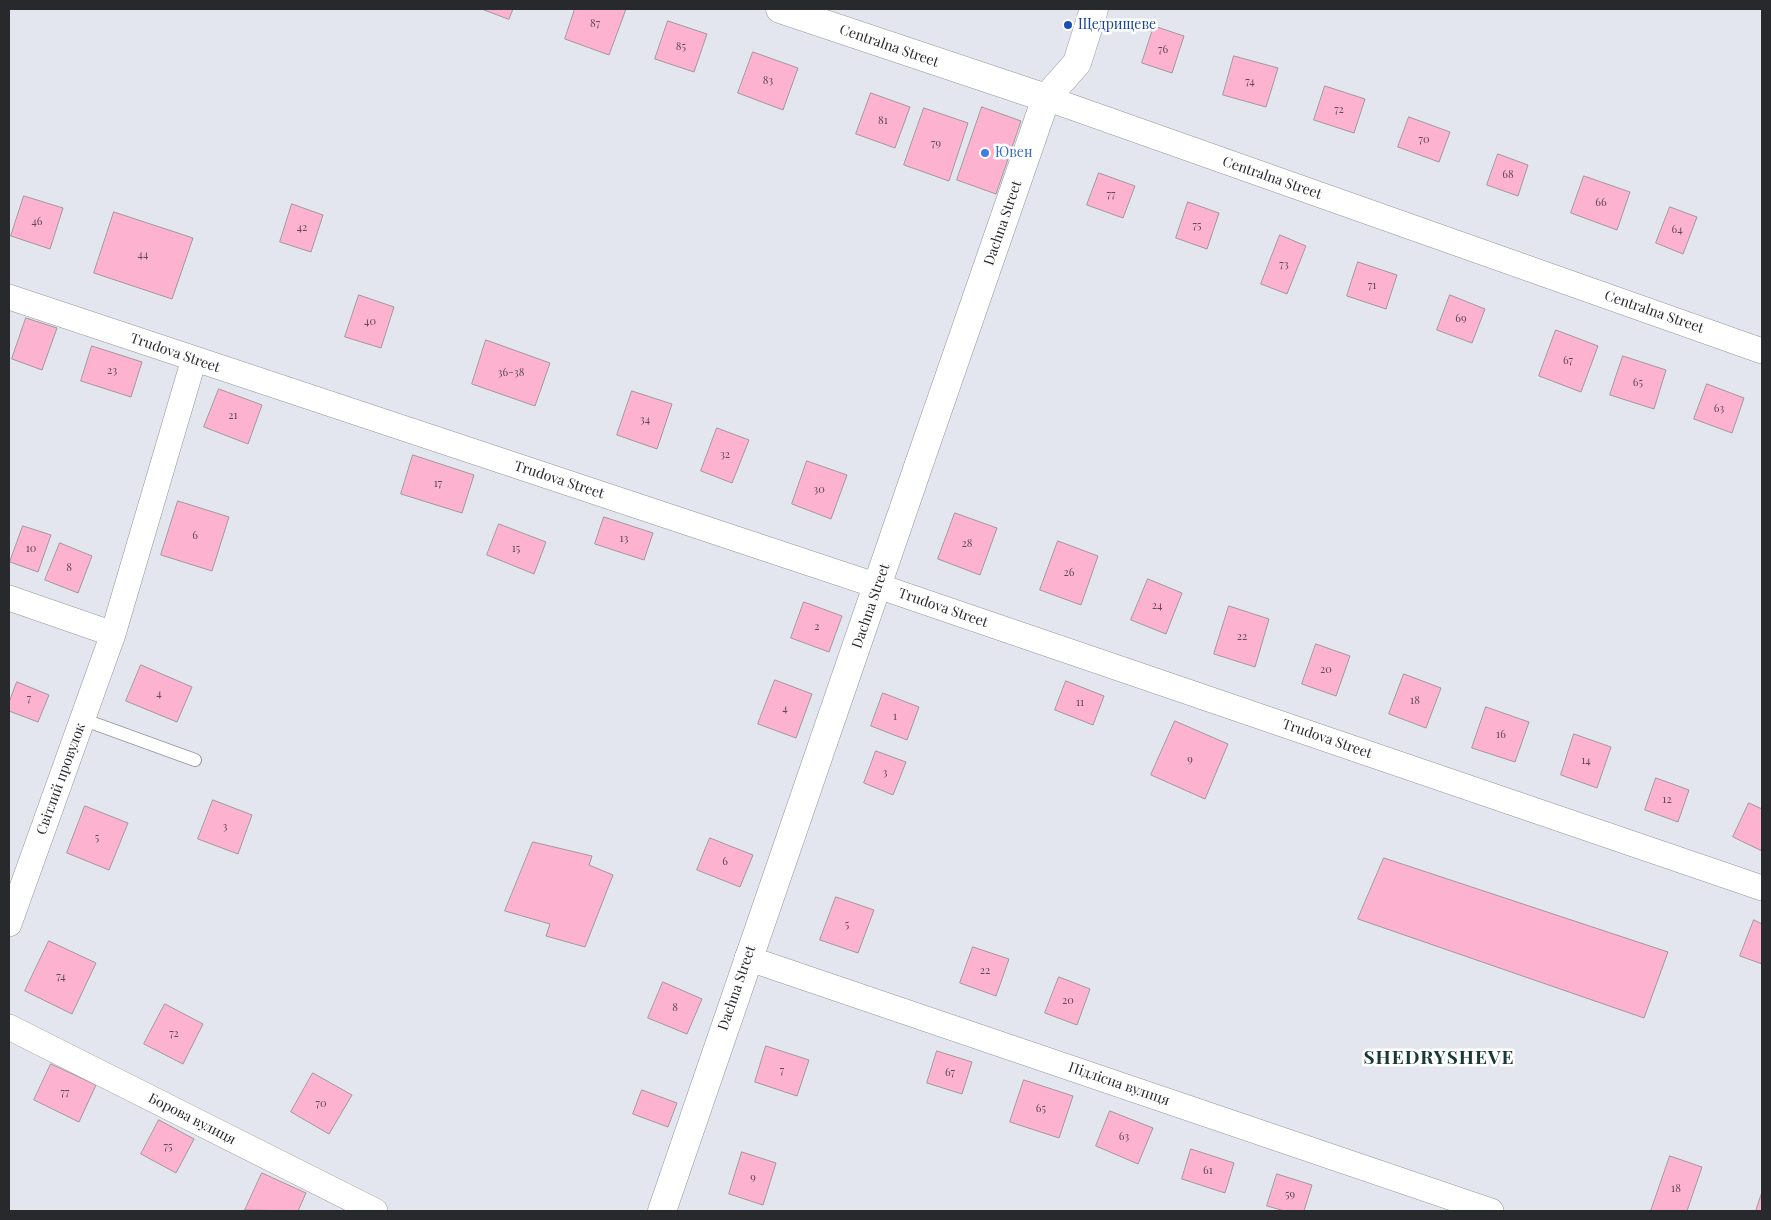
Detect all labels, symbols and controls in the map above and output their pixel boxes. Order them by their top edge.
house number: 87 [590,17,600,31]
place label: Щедрищеве [1078,17,1156,33]
marker: Щедрищеве [1062,19,1074,31]
street label: Centralna Street [837,21,941,71]
house number: 85 [676,40,686,54]
house number: 76 [1158,43,1168,57]
house number: 83 [763,74,773,88]
house number: 74 [1245,75,1255,89]
house number: 72 [1334,103,1344,117]
house number: 81 [878,114,888,128]
house number: 70 [1418,133,1430,147]
house number: 79 [931,137,941,151]
place label: Ювен [995,145,1032,161]
marker: Ювен [979,147,991,159]
street label: Centralna Street [1220,153,1324,203]
house number: 68 [1502,168,1514,182]
street label: Dachna Street [981,178,1025,268]
house number: 77 [1107,188,1115,202]
house number: 66 [1595,196,1607,210]
house number: 46 [31,215,43,229]
house number: 75 [1192,219,1202,233]
house number: 42 [297,221,307,235]
house number: 64 [1671,223,1683,237]
house number: 44 [138,248,148,262]
house number: 73 [1279,258,1289,272]
house number: 71 [1368,279,1376,293]
street label: Centralna Street [1602,287,1706,337]
house number: 69 [1455,312,1467,326]
house number: 40 [364,315,376,329]
street label: Trudova Street [128,330,222,376]
house number: 67 [1563,354,1573,368]
house number: 23 [107,364,117,378]
house number: 36-38 [498,366,524,380]
house number: 65 [1633,376,1643,390]
house number: 63 [1714,402,1724,416]
house number: 21 [228,409,238,423]
house number: 34 [640,413,650,427]
house number: 32 [720,448,730,462]
street label: Trudova Street [512,458,606,502]
house number: 17 [434,477,442,491]
house number: 30 [813,483,825,497]
house number: 6 [192,529,198,543]
house number: 13 [620,532,628,546]
house number: 28 [962,537,972,551]
house number: 10 [26,542,36,556]
house number: 15 [512,542,520,556]
house number: 8 [66,561,72,575]
street label: Dachna Street [849,561,893,651]
house number: 26 [1064,566,1074,580]
street label: Trudova Street [896,585,990,631]
house number: 24 [1152,599,1162,613]
house number: 2 [814,620,820,634]
house number: 22 [1237,630,1247,644]
house number: 20 [1320,663,1332,677]
house number: 4 [156,687,162,701]
house number: 7 [27,692,31,706]
house number: 18 [1410,694,1420,708]
house number: 11 [1076,696,1084,710]
house number: 4 [782,702,788,716]
house number: 1 [893,710,897,724]
street label: Trudova Street [1280,716,1374,762]
street label: Світлий провулок [33,721,89,837]
house number: 16 [1496,728,1506,742]
house number: 9 [1187,753,1193,767]
house number: 14 [1581,754,1591,768]
house number: 3 [883,766,887,780]
house number: 12 [1662,793,1672,807]
house number: 3 [223,820,227,834]
house number: 5 [95,831,99,845]
house number: 6 [722,855,728,869]
house number: 5 [845,918,849,932]
street label: Dachna Street [715,943,759,1033]
house number: 22 [980,964,990,978]
house number: 74 [56,970,66,984]
house number: 20 [1062,994,1074,1008]
house number: 8 [672,1001,678,1015]
house number: 72 [169,1027,179,1041]
district label: SHEDRYSHEVE [1362,1047,1516,1069]
street label: Підлісна вулиця [1066,1059,1172,1109]
house number: 7 [780,1064,784,1078]
house number: 67 [945,1066,955,1080]
house number: 77 [61,1086,69,1100]
street label: Борова вулиця [146,1090,238,1148]
house number: 70 [315,1097,327,1111]
house number: 65 [1036,1102,1046,1116]
house number: 63 [1119,1130,1129,1144]
house number: 75 [163,1140,173,1154]
house number: 61 [1203,1164,1213,1178]
house number: 9 [750,1171,756,1185]
house number: 18 [1671,1182,1681,1196]
house number: 59 [1285,1188,1295,1202]

